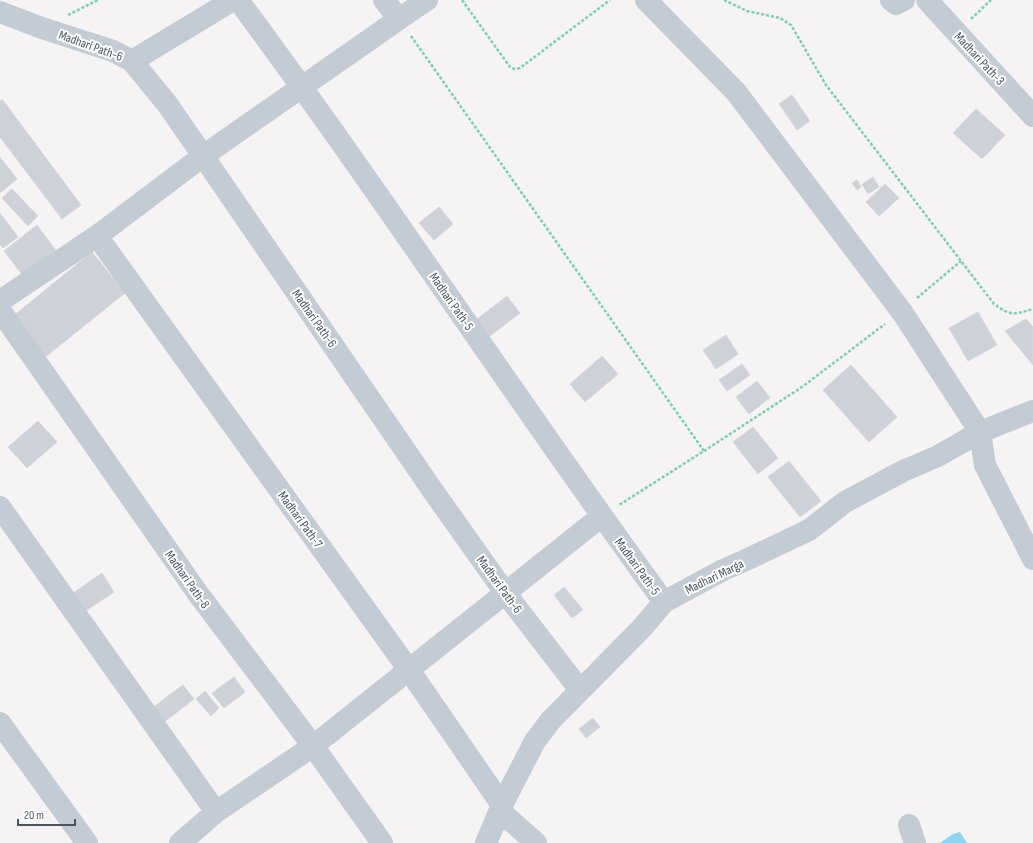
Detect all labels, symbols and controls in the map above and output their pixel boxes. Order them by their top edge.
street label: Madhari Path-6 [56,27,125,65]
street label: Madhari Path-3 [951,29,1008,89]
street label: Madhari Path-5 [425,270,477,334]
street label: Madhari Path-6 [288,286,340,351]
street label: Madhari Path-7 [274,488,327,552]
street label: Madhari Path-5 [611,535,663,598]
street label: Madhari Path-8 [161,547,213,612]
street label: Madhari Path-6 [473,553,526,617]
street label: Madhari Marga [683,556,746,598]
scale bar [18,801,75,827]
text: 20 m [24,808,44,823]

